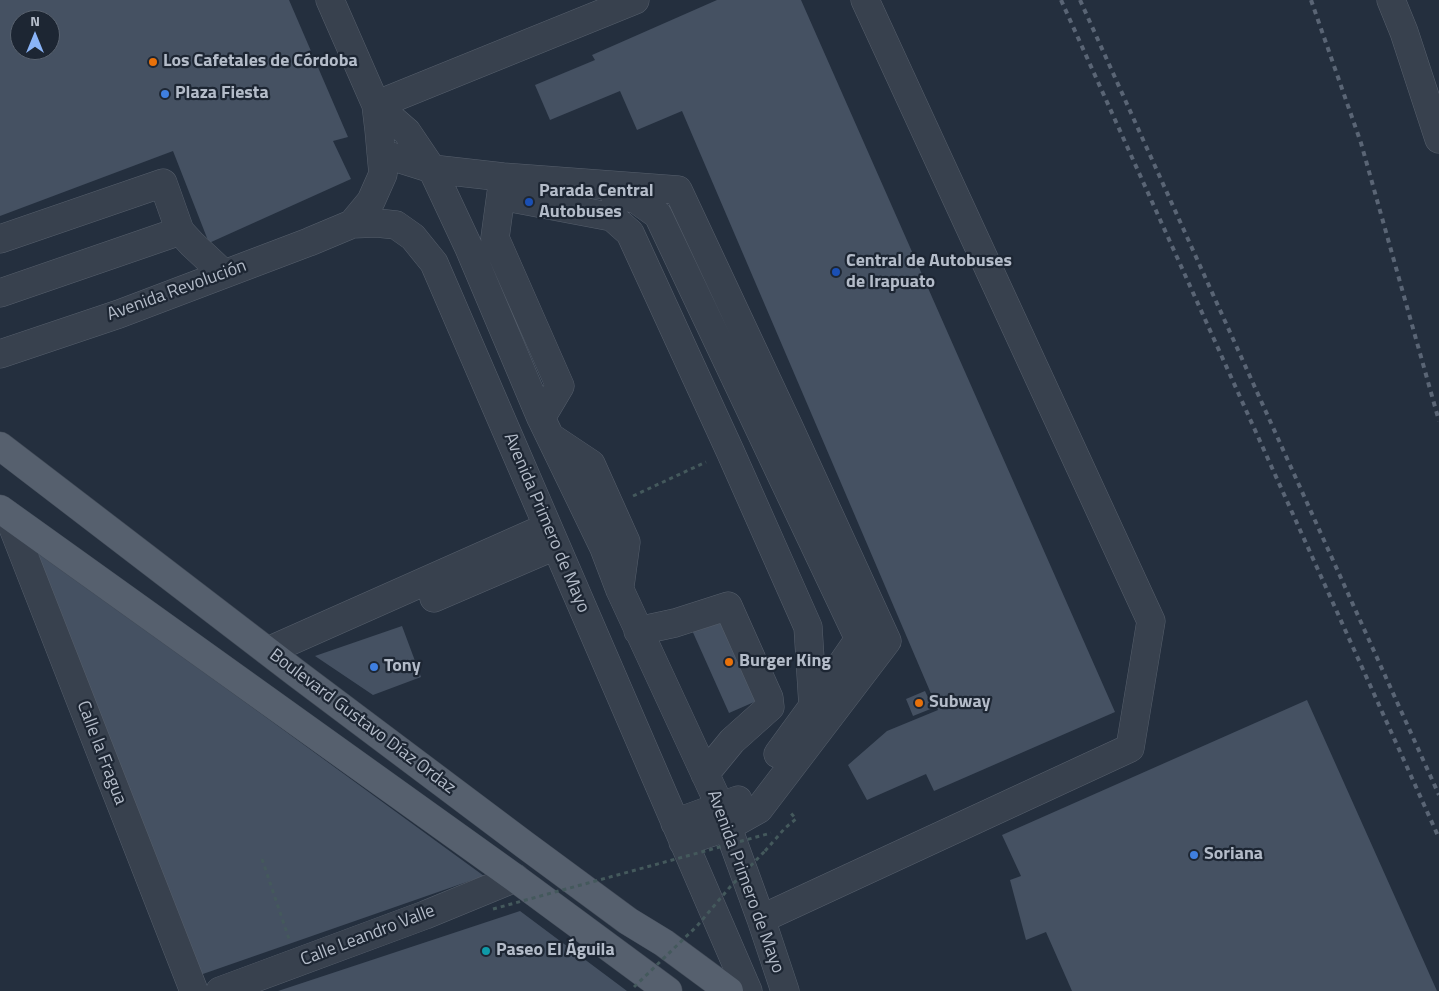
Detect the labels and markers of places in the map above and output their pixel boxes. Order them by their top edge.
place label: Los Cafetales de Córdoba [163,51,358,73]
marker: Los Cafetales de Córdoba [147,56,159,68]
place label: Plaza Fiesta [175,83,269,105]
marker: Plaza Fiesta [159,88,171,100]
place label: Parada Central Autobuses [539,181,654,223]
marker: Parada Central Autobuses [523,196,535,208]
place label: Central de Autobuses de Irapuato [846,251,1012,294]
marker: Central de Autobuses de Irapuato [830,266,842,278]
place label: Burger King [739,651,831,673]
place label: Tony [384,656,421,678]
marker: Burger King [723,656,735,668]
marker: Tony [368,661,380,673]
place label: Subway [929,692,991,714]
marker: Subway [913,697,925,709]
place label: Soriana [1204,844,1263,866]
marker: Soriana [1188,849,1200,861]
place label: Paseo El Águila [496,940,615,962]
marker: Paseo El Águila [480,945,492,957]

